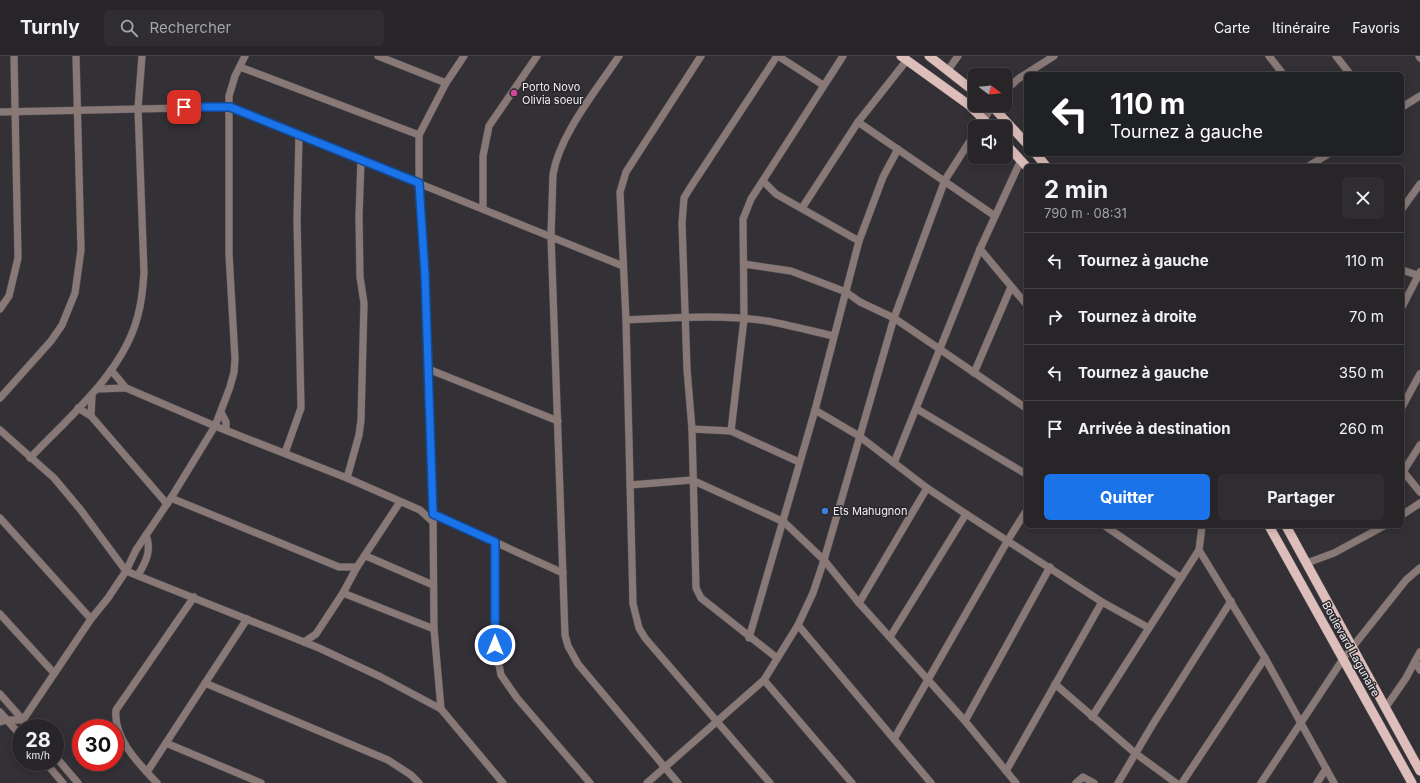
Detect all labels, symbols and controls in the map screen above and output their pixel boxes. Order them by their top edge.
search box [104,10,384,46]
text: Turnly [20,16,80,39]
icon: search [118,17,140,39]
text: Rechercher [150,18,231,37]
text: Carte [1214,19,1250,36]
text: Itinéraire [1272,19,1330,36]
text: Favoris [1352,19,1400,36]
north arrow [968,68,1012,112]
map controls [968,68,1012,164]
place label: Porto Novo Olivia soeur [522,80,583,107]
text: 110 m [1110,87,1185,121]
marker: Porto Novo Olivia soeur [509,88,519,98]
icon: left [1044,88,1096,140]
pin [167,90,201,124]
icon: arrive [173,96,195,118]
button: sound [968,120,1012,164]
text: Tournez à gauche [1110,121,1263,142]
text: 2 min [1044,175,1108,204]
button: close [1342,177,1384,219]
text: 790 m · 08:31 [1044,205,1127,221]
icon: left [1044,250,1066,272]
text: Tournez à gauche [1078,251,1209,270]
text: 110 m [1345,251,1384,270]
icon: right [1044,306,1066,328]
text: Tournez à droite [1078,307,1197,326]
text: 70 m [1349,307,1384,326]
icon: left [1044,362,1066,384]
text: Tournez à gauche [1078,363,1209,382]
text: 350 m [1339,363,1384,382]
icon: arrive [1044,418,1066,440]
text: Arrivée à destination [1078,419,1231,438]
text: 260 m [1339,419,1384,438]
button: Quitter [1044,474,1210,520]
button: Partager [1218,474,1384,520]
place label: Ets Mahugnon [833,504,907,518]
marker: Ets Mahugnon [820,506,830,516]
street label: Boulevard Lagunaire [1319,599,1383,699]
position arrow [474,624,516,666]
speed limit sign: 30 [72,719,124,771]
text: 28 [25,728,51,752]
text: km/h [26,749,50,761]

